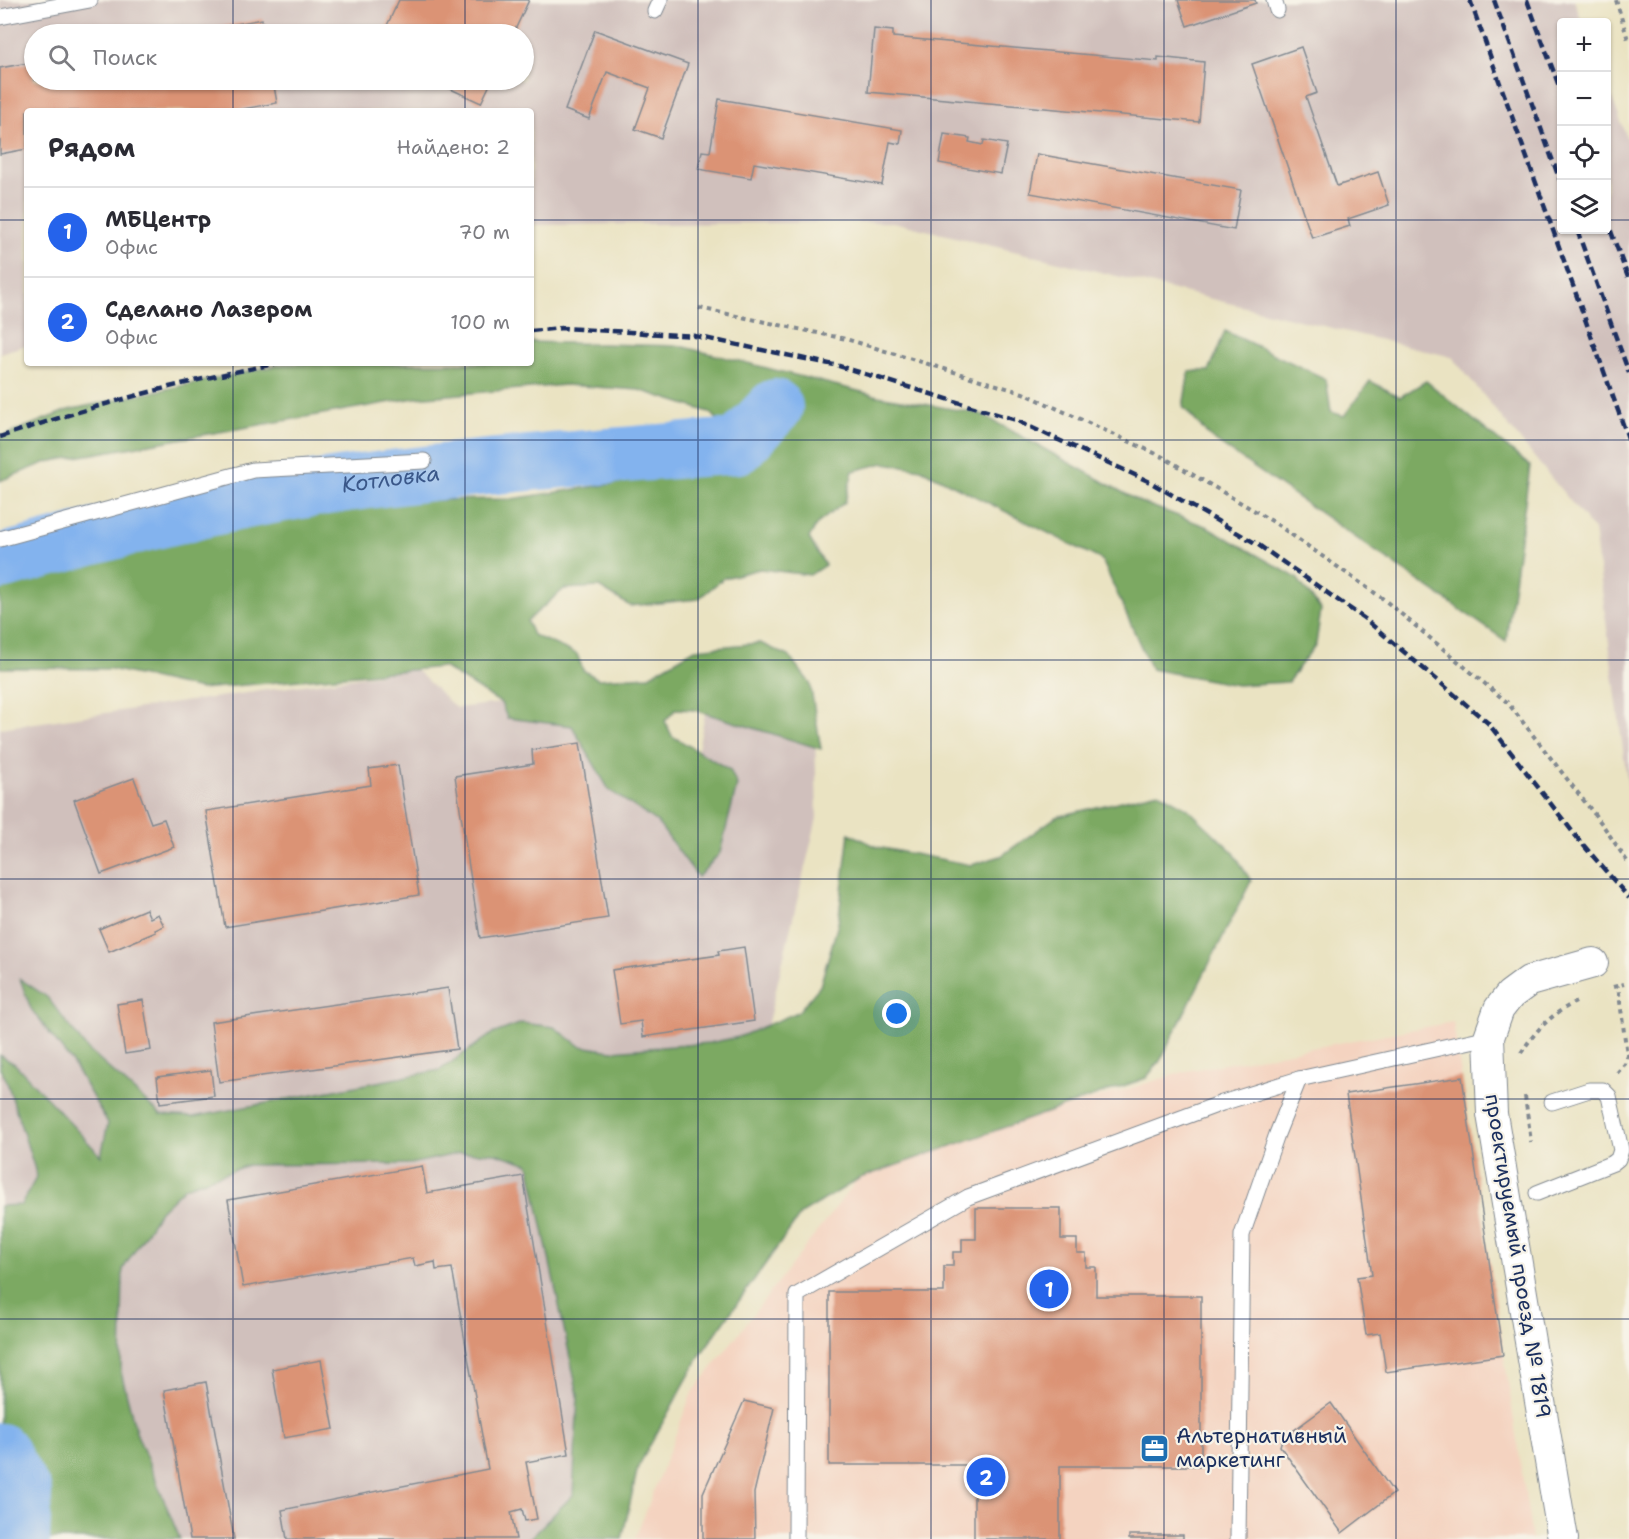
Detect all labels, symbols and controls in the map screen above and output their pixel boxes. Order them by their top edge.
map controls [1557,18,1611,234]
button: + [1557,18,1611,72]
search box [24,24,534,90]
icon: search [45,41,78,74]
text: Поиск [93,43,157,72]
button: − [1557,72,1611,126]
button: locate [1557,126,1611,180]
text: Рядом [48,130,135,165]
text: Найдено: 2 [397,134,510,160]
button: layers [1557,180,1611,234]
text: МБЦентр [105,205,211,234]
text: 1 [63,219,72,245]
text: 70 m [458,219,510,245]
text: Офис [105,234,158,260]
text: Сделано Лазером [105,295,312,324]
text: 2 [61,309,75,335]
text: 100 m [450,309,510,335]
text: Офис [105,324,158,350]
water label: Котловка [340,458,441,500]
your location [882,999,911,1028]
street label: проектируемый проезд № 1819 [1479,1092,1557,1420]
pin: 1 [1030,1266,1068,1312]
place label: Альтернативный маркетинг [1176,1422,1347,1474]
office icon: Альтернативный маркетинг [1139,1432,1171,1464]
pin: 2 [966,1454,1006,1500]

